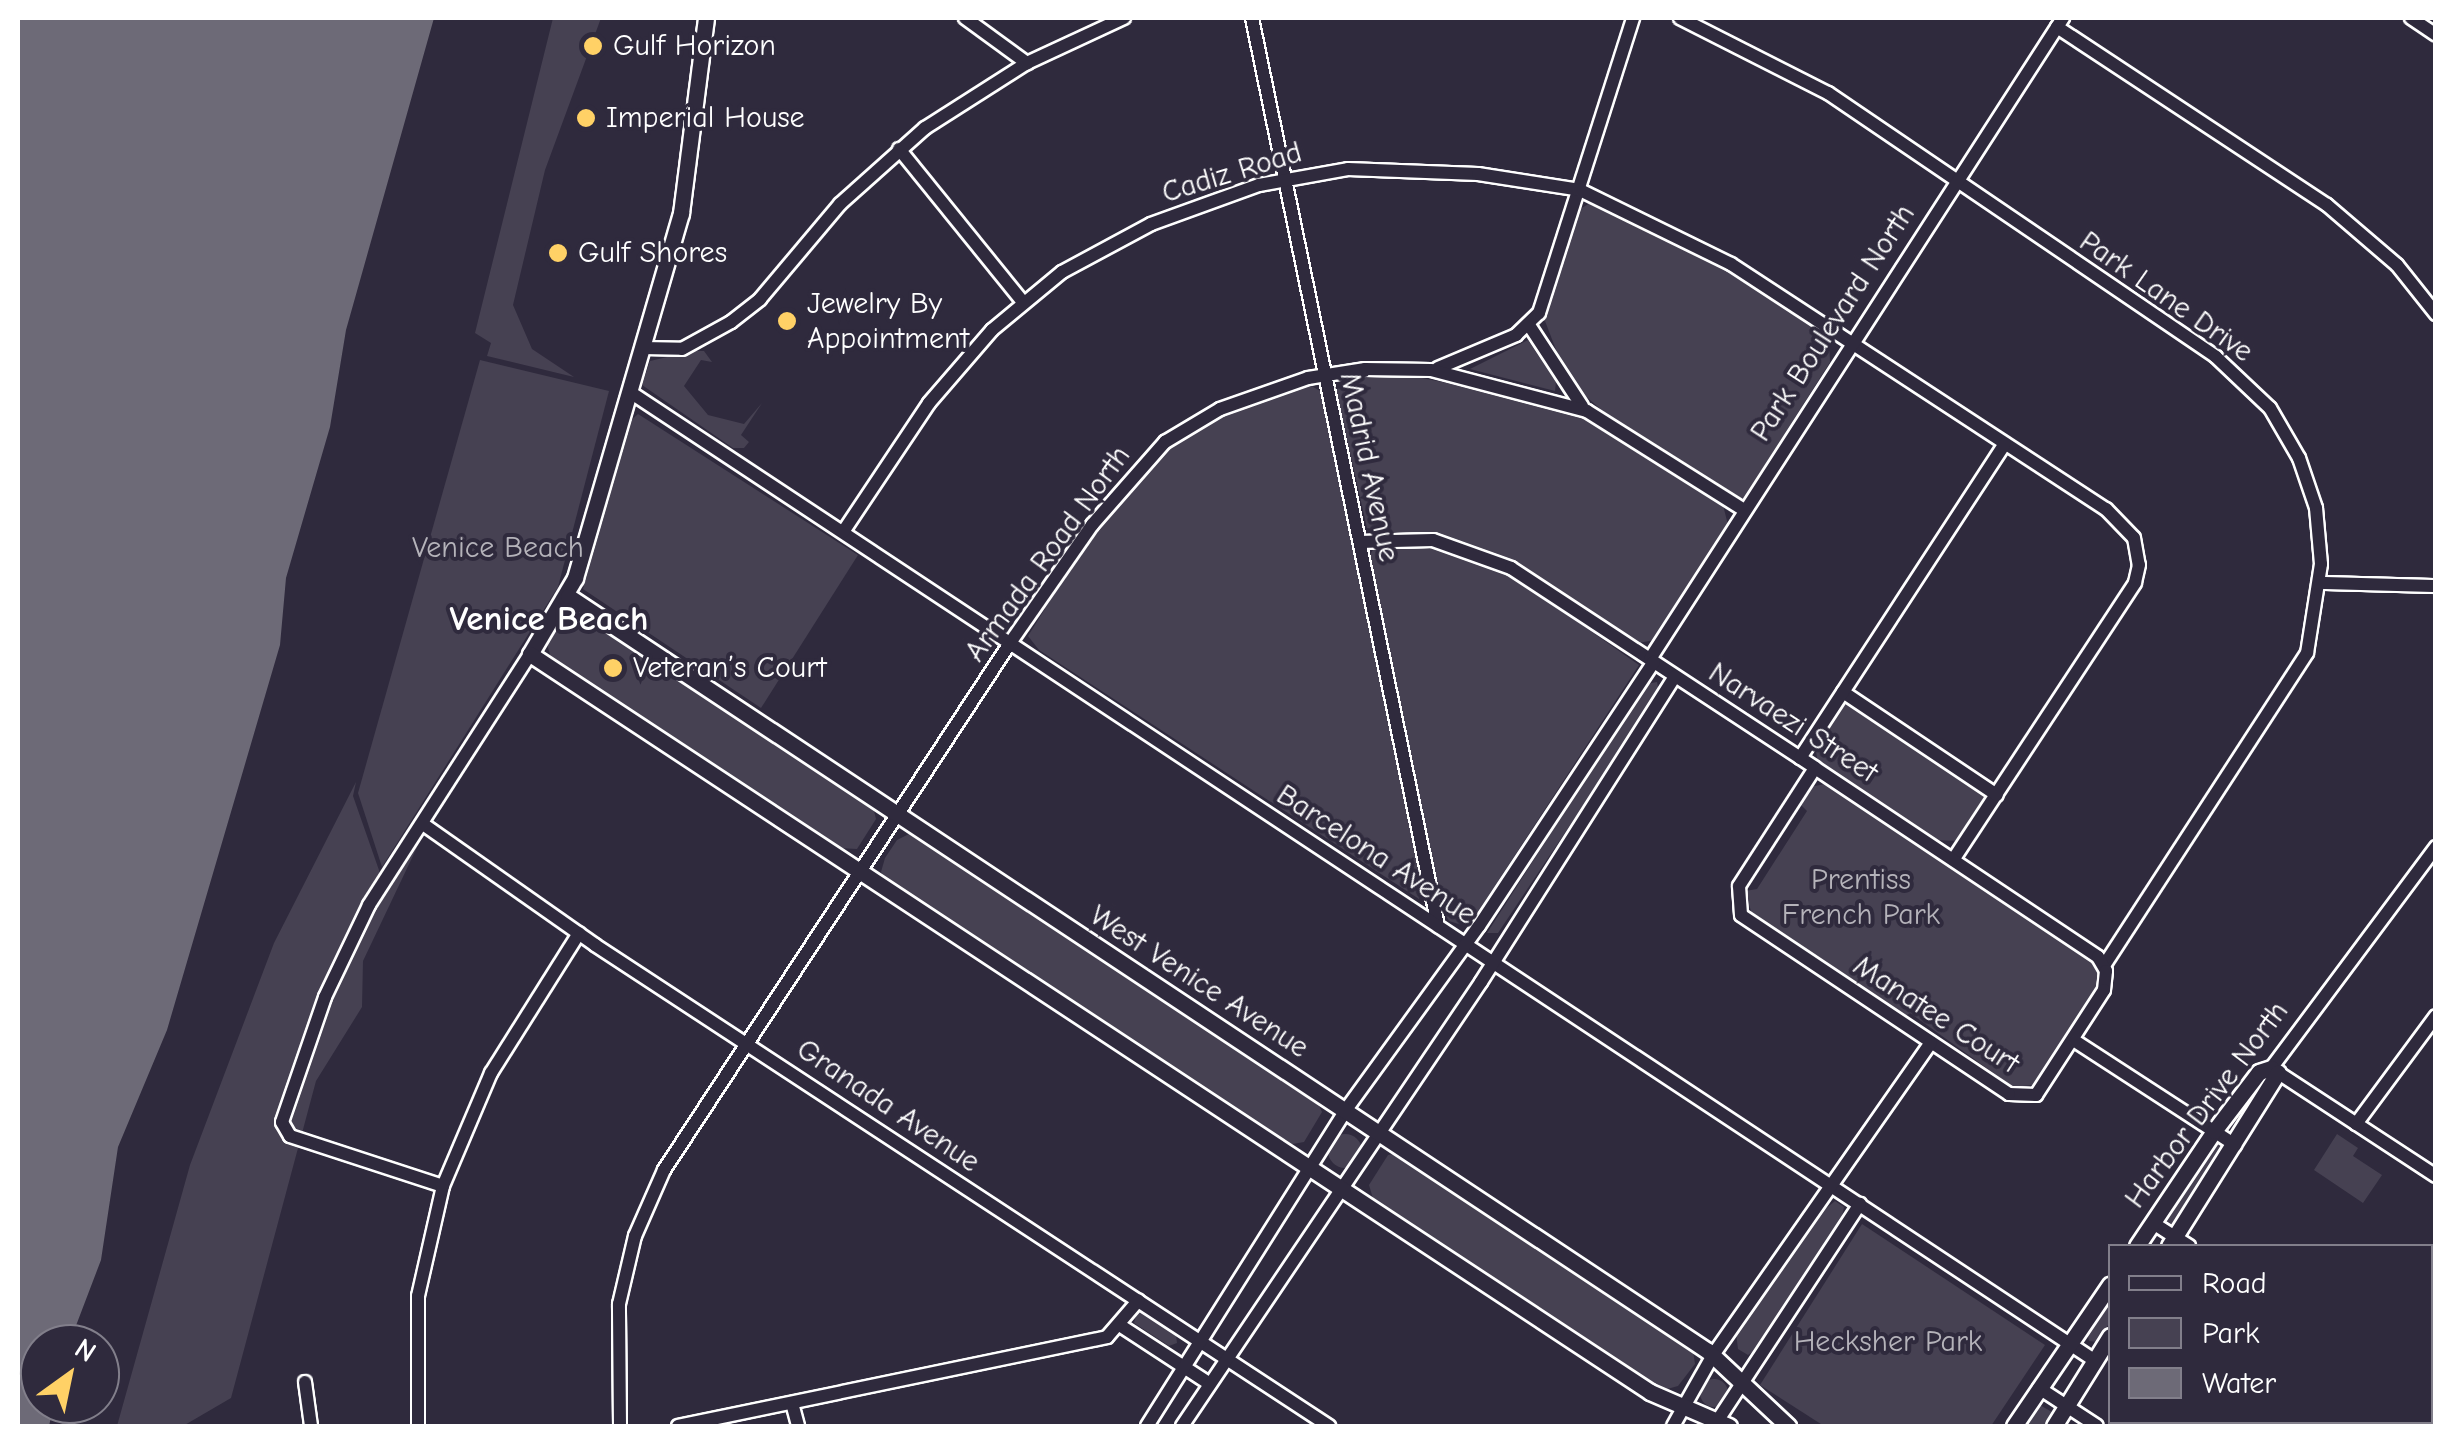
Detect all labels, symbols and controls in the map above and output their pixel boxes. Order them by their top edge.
place label: Gulf Horizon [613,28,776,64]
marker: Gulf Horizon [582,35,604,57]
place label: Imperial House [606,100,805,136]
marker: Imperial House [575,107,597,129]
street label: Cadiz Road [1158,135,1306,211]
street label: Park Boulevard North [1743,198,1923,448]
street label: Park Lane Drive [2072,224,2260,370]
place label: Gulf Shores [578,235,727,271]
marker: Gulf Shores [547,242,569,264]
place label: Jewelry By Appointment [807,286,969,356]
marker: Jewelry By Appointment [776,310,798,332]
street label: Madrid Avenue [1331,369,1407,565]
street label: Armada Road North [958,439,1138,669]
park label: Venice Beach [412,530,584,566]
district label: Venice Beach [450,598,648,640]
place label: Veteran’s Court [633,650,827,686]
street label: Narvaezi Street [1702,655,1884,791]
marker: Veteran’s Court [602,657,624,679]
street label: Barcelona Avenue [1270,777,1482,933]
park label: Prentiss French Park [1782,862,1940,932]
street label: West Venice Avenue [1083,898,1315,1066]
street label: Manatee Court [1846,948,2026,1082]
street label: Harbor Drive North [2117,994,2297,1216]
street label: Granada Avenue [790,1031,986,1181]
legend [2108,1244,2433,1424]
text: Road [2202,1266,2267,1301]
text: Park [2202,1316,2259,1351]
north arrow [20,1324,120,1424]
park label: Hecksher Park [1794,1324,1982,1360]
text: N [69,1332,102,1369]
text: Water [2202,1366,2276,1401]

